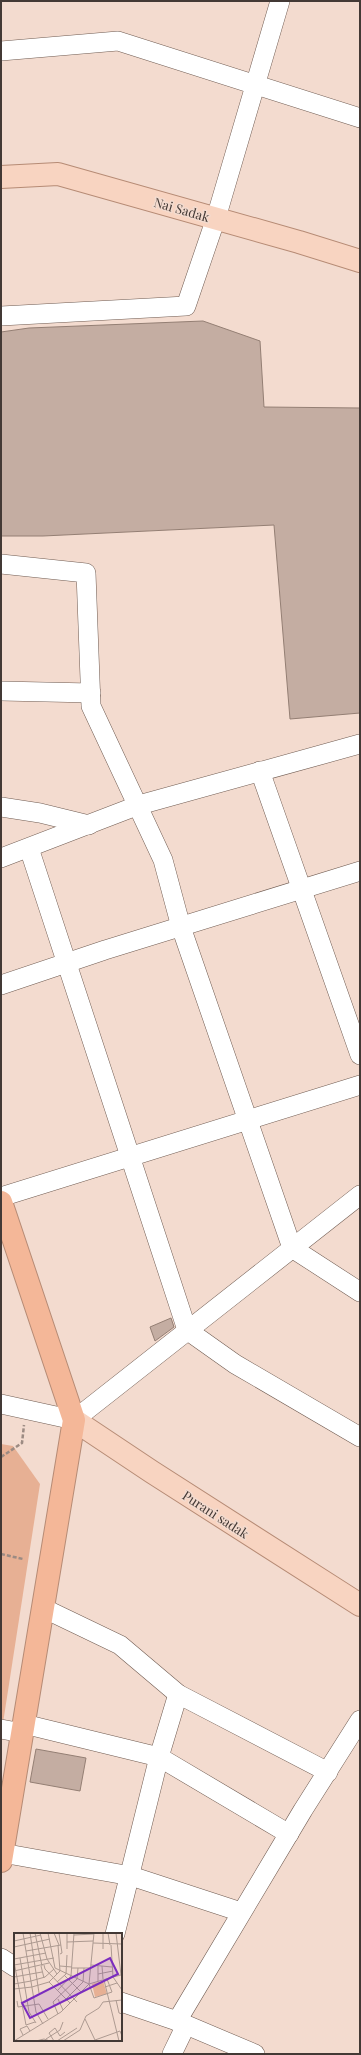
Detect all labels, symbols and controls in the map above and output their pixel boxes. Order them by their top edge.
street label: Nai Sadak [152,193,213,225]
street label: Purani sadak [180,1486,253,1542]
inset map [14,1933,122,2041]

